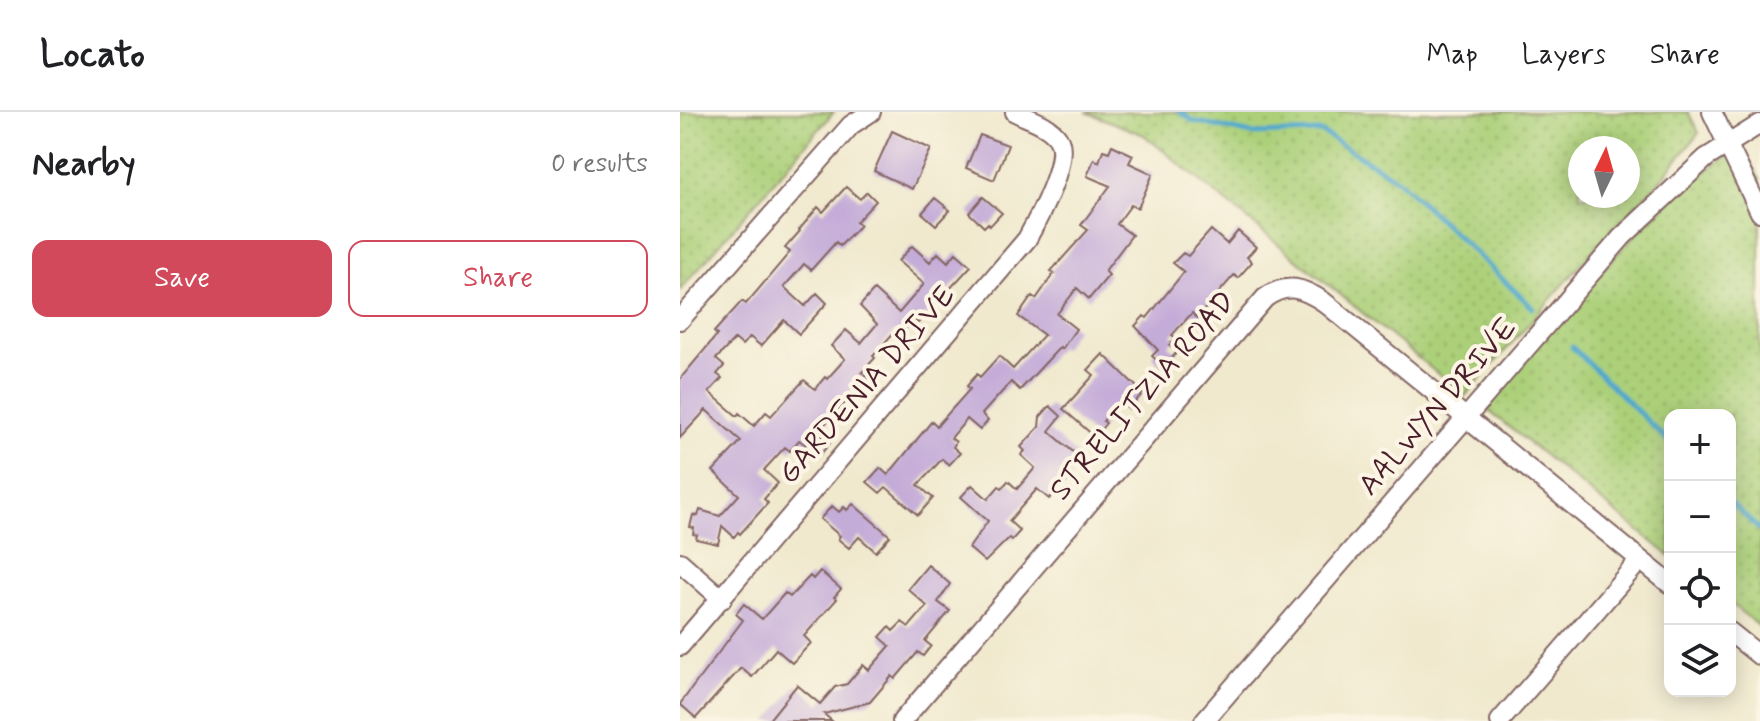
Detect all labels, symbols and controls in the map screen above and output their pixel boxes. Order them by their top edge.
text: Locato [40,31,145,80]
text: Map [1427,37,1478,74]
text: Layers [1522,37,1606,74]
text: Share [1650,37,1720,74]
north arrow [1568,136,1640,208]
text: Nearby [32,142,136,187]
text: 0 results [551,147,648,181]
button: Save [32,240,332,317]
button: Share [348,240,648,317]
street label: GARDENIA DRIVE [770,277,964,493]
street label: STRELITZIA ROAD [1041,283,1245,509]
street label: AALWYN DRIVE [1350,310,1526,504]
map controls [1664,409,1736,697]
button: + [1664,409,1736,481]
button: − [1664,481,1736,553]
button: locate [1664,553,1736,625]
button: layers [1664,625,1736,697]

